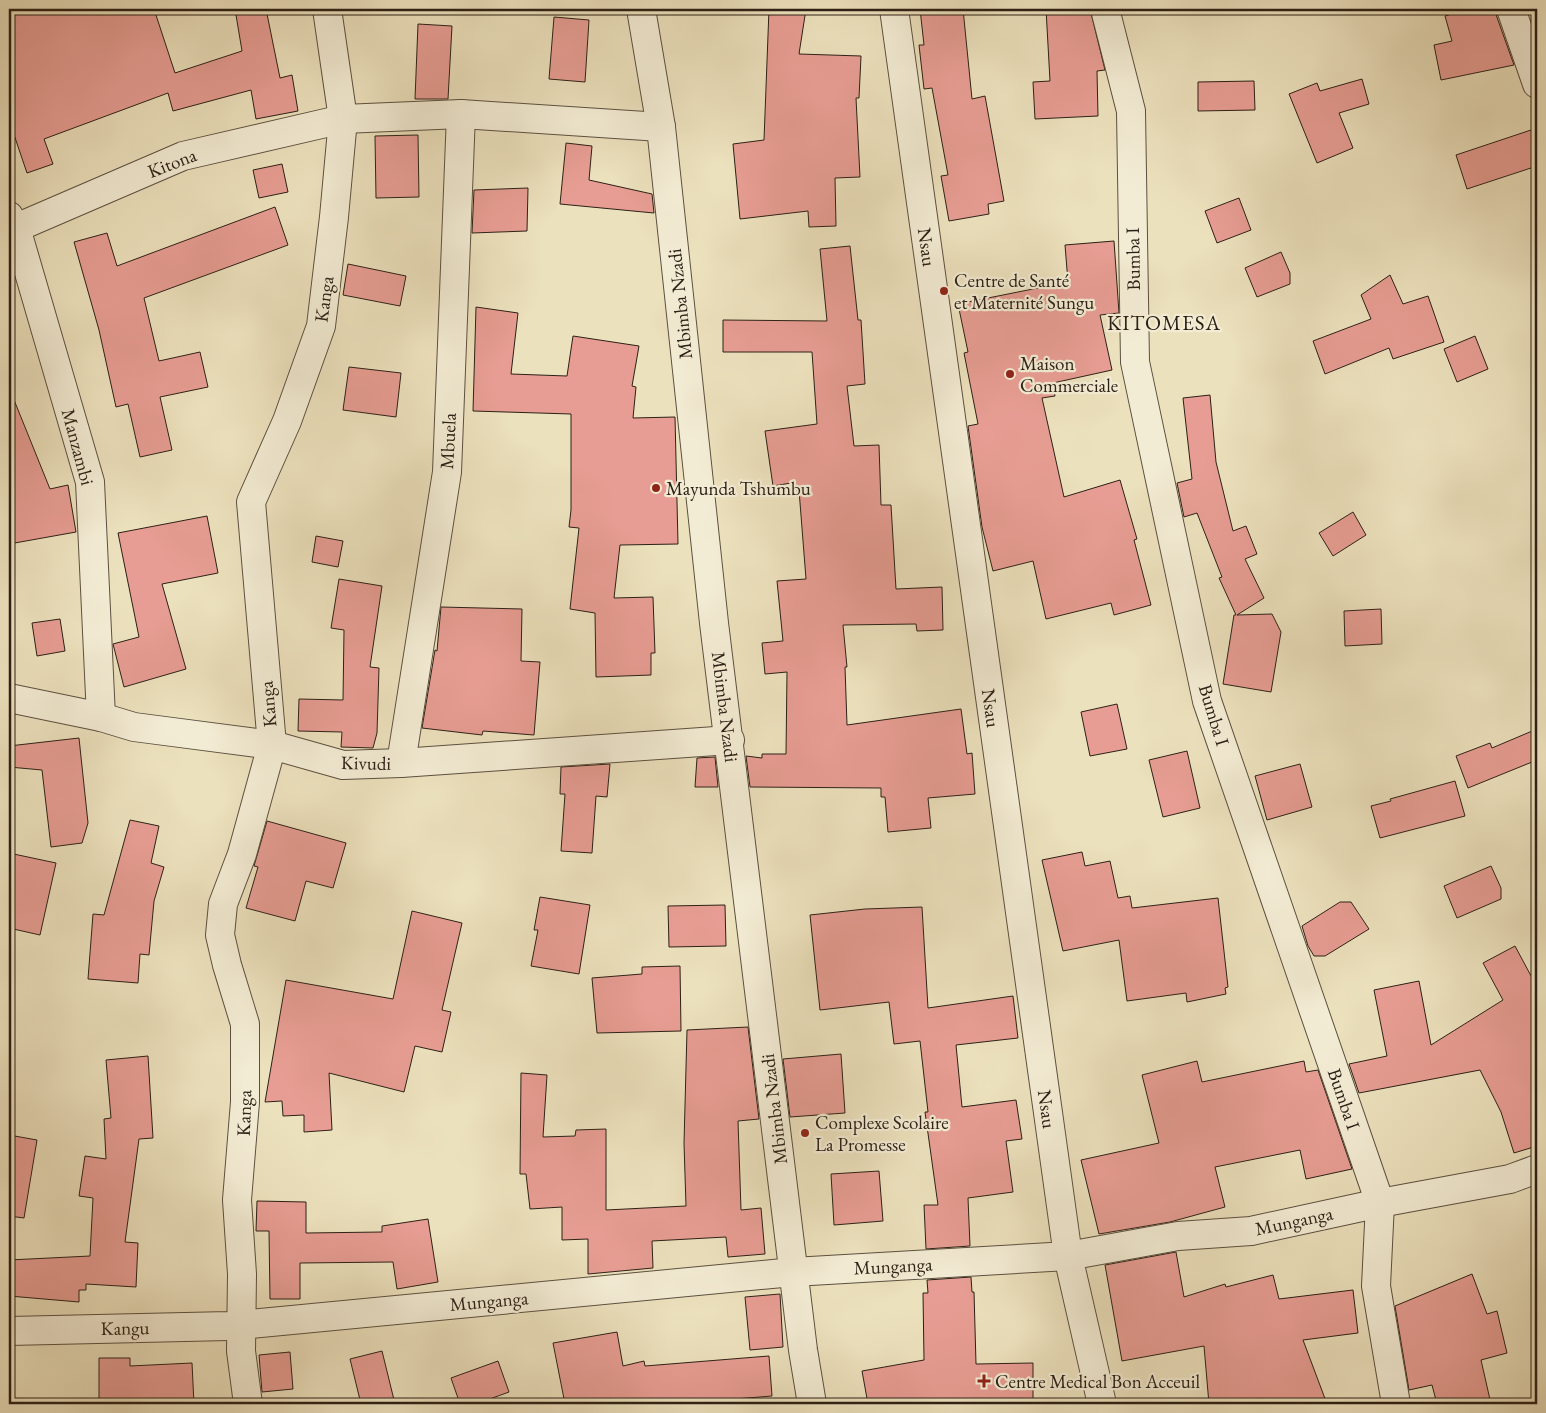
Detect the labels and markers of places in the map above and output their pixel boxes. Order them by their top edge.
place label: Centre de Santé et Maternité Sungu [954,268,1094,315]
marker: Centre de Santé et Maternité Sungu [938,285,950,297]
place label: Maison Commerciale [1020,351,1118,398]
marker: Maison Commerciale [1004,368,1016,380]
place label: Mayunda Tshumbu [666,476,811,501]
marker: Mayunda Tshumbu [650,482,662,494]
place label: Complexe Scolaire La Promesse [815,1110,949,1157]
marker: Complexe Scolaire La Promesse [799,1127,811,1139]
place label: Centre Medical Bon Acceuil [995,1369,1200,1394]
marker: Centre Medical Bon Acceuil [977,1374,991,1388]

